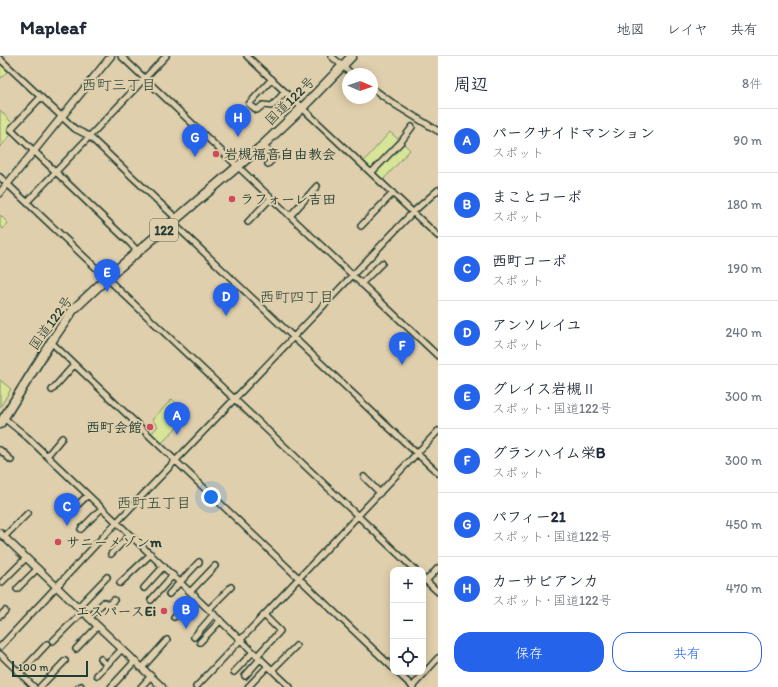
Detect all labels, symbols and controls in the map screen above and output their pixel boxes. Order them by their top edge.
text: Mapleaf [20,16,86,39]
text: 地図 [617,21,645,38]
text: レイヤ [667,21,708,38]
text: 共有 [730,21,758,38]
north arrow [342,68,378,104]
street label: 国道122号 [261,73,319,129]
text: 周辺 [454,74,488,94]
district label: 西町三丁目 [81,76,157,94]
text: 8件 [742,76,762,91]
pin: H [225,104,251,137]
pin: G [182,124,208,157]
text: パークサイドマンション [492,124,655,142]
text: A [463,133,471,148]
text: 90 m [733,133,762,148]
text: スポット [492,145,544,160]
place label: 岩槻福音自由教会 [224,146,336,163]
marker: 岩槻福音自由教会 [211,149,221,159]
text: まことコーポ [492,188,582,206]
place label: ラフォーレ吉田 [240,191,336,208]
marker: ラフォーレ吉田 [227,194,237,204]
text: B [463,197,471,212]
text: 180 m [727,197,762,212]
text: スポット [492,209,544,224]
road number: 122 [150,219,178,241]
text: 西町コーポ [492,252,567,270]
pin: E [94,259,120,292]
text: C [463,261,471,276]
text: 190 m [727,261,762,276]
text: スポット [492,273,544,288]
pin: D [213,283,239,316]
district label: 西町四丁目 [259,288,335,306]
street label: 国道122号 [26,292,76,354]
text: アンソレイユ [492,316,581,334]
text: D [463,325,471,340]
text: 240 m [725,325,762,340]
pin: F [389,332,415,365]
text: スポット [492,337,544,352]
text: グレイス岩槻Ⅱ [492,380,596,398]
text: E [463,389,471,404]
text: 300 m [725,389,762,404]
text: スポット · 国道122号 [492,401,612,416]
pin: A [164,402,190,435]
place label: 西町会館 [86,419,142,436]
marker: 西町会館 [145,422,155,432]
text: グランハイム栄B [492,444,606,462]
text: F [464,453,470,468]
text: 300 m [725,453,762,468]
text: スポット [492,465,544,480]
your location [201,487,221,507]
pin: C [54,493,80,526]
district label: 西町五丁目 [116,494,192,512]
text: パフィー21 [492,508,566,526]
text: G [463,517,471,532]
text: 450 m [725,517,762,532]
text: スポット · 国道122号 [492,529,612,544]
place label: サニーメゾンm [66,534,162,551]
marker: サニーメゾンm [53,537,63,547]
map controls [390,567,426,675]
button: + [390,567,426,603]
text: カーサビアンカ [492,572,599,590]
text: H [463,581,472,596]
text: 470 m [726,581,762,596]
text: スポット · 国道122号 [492,593,612,608]
pin: B [173,596,199,629]
place label: エスパースEi [76,603,156,620]
button: − [390,603,426,639]
marker: エスパースEi [159,606,169,616]
button: 保存 [454,632,604,672]
button: 共有 [612,632,762,672]
button: locate [390,639,426,675]
scale bar [12,659,88,678]
text: 100 m [18,661,48,674]

